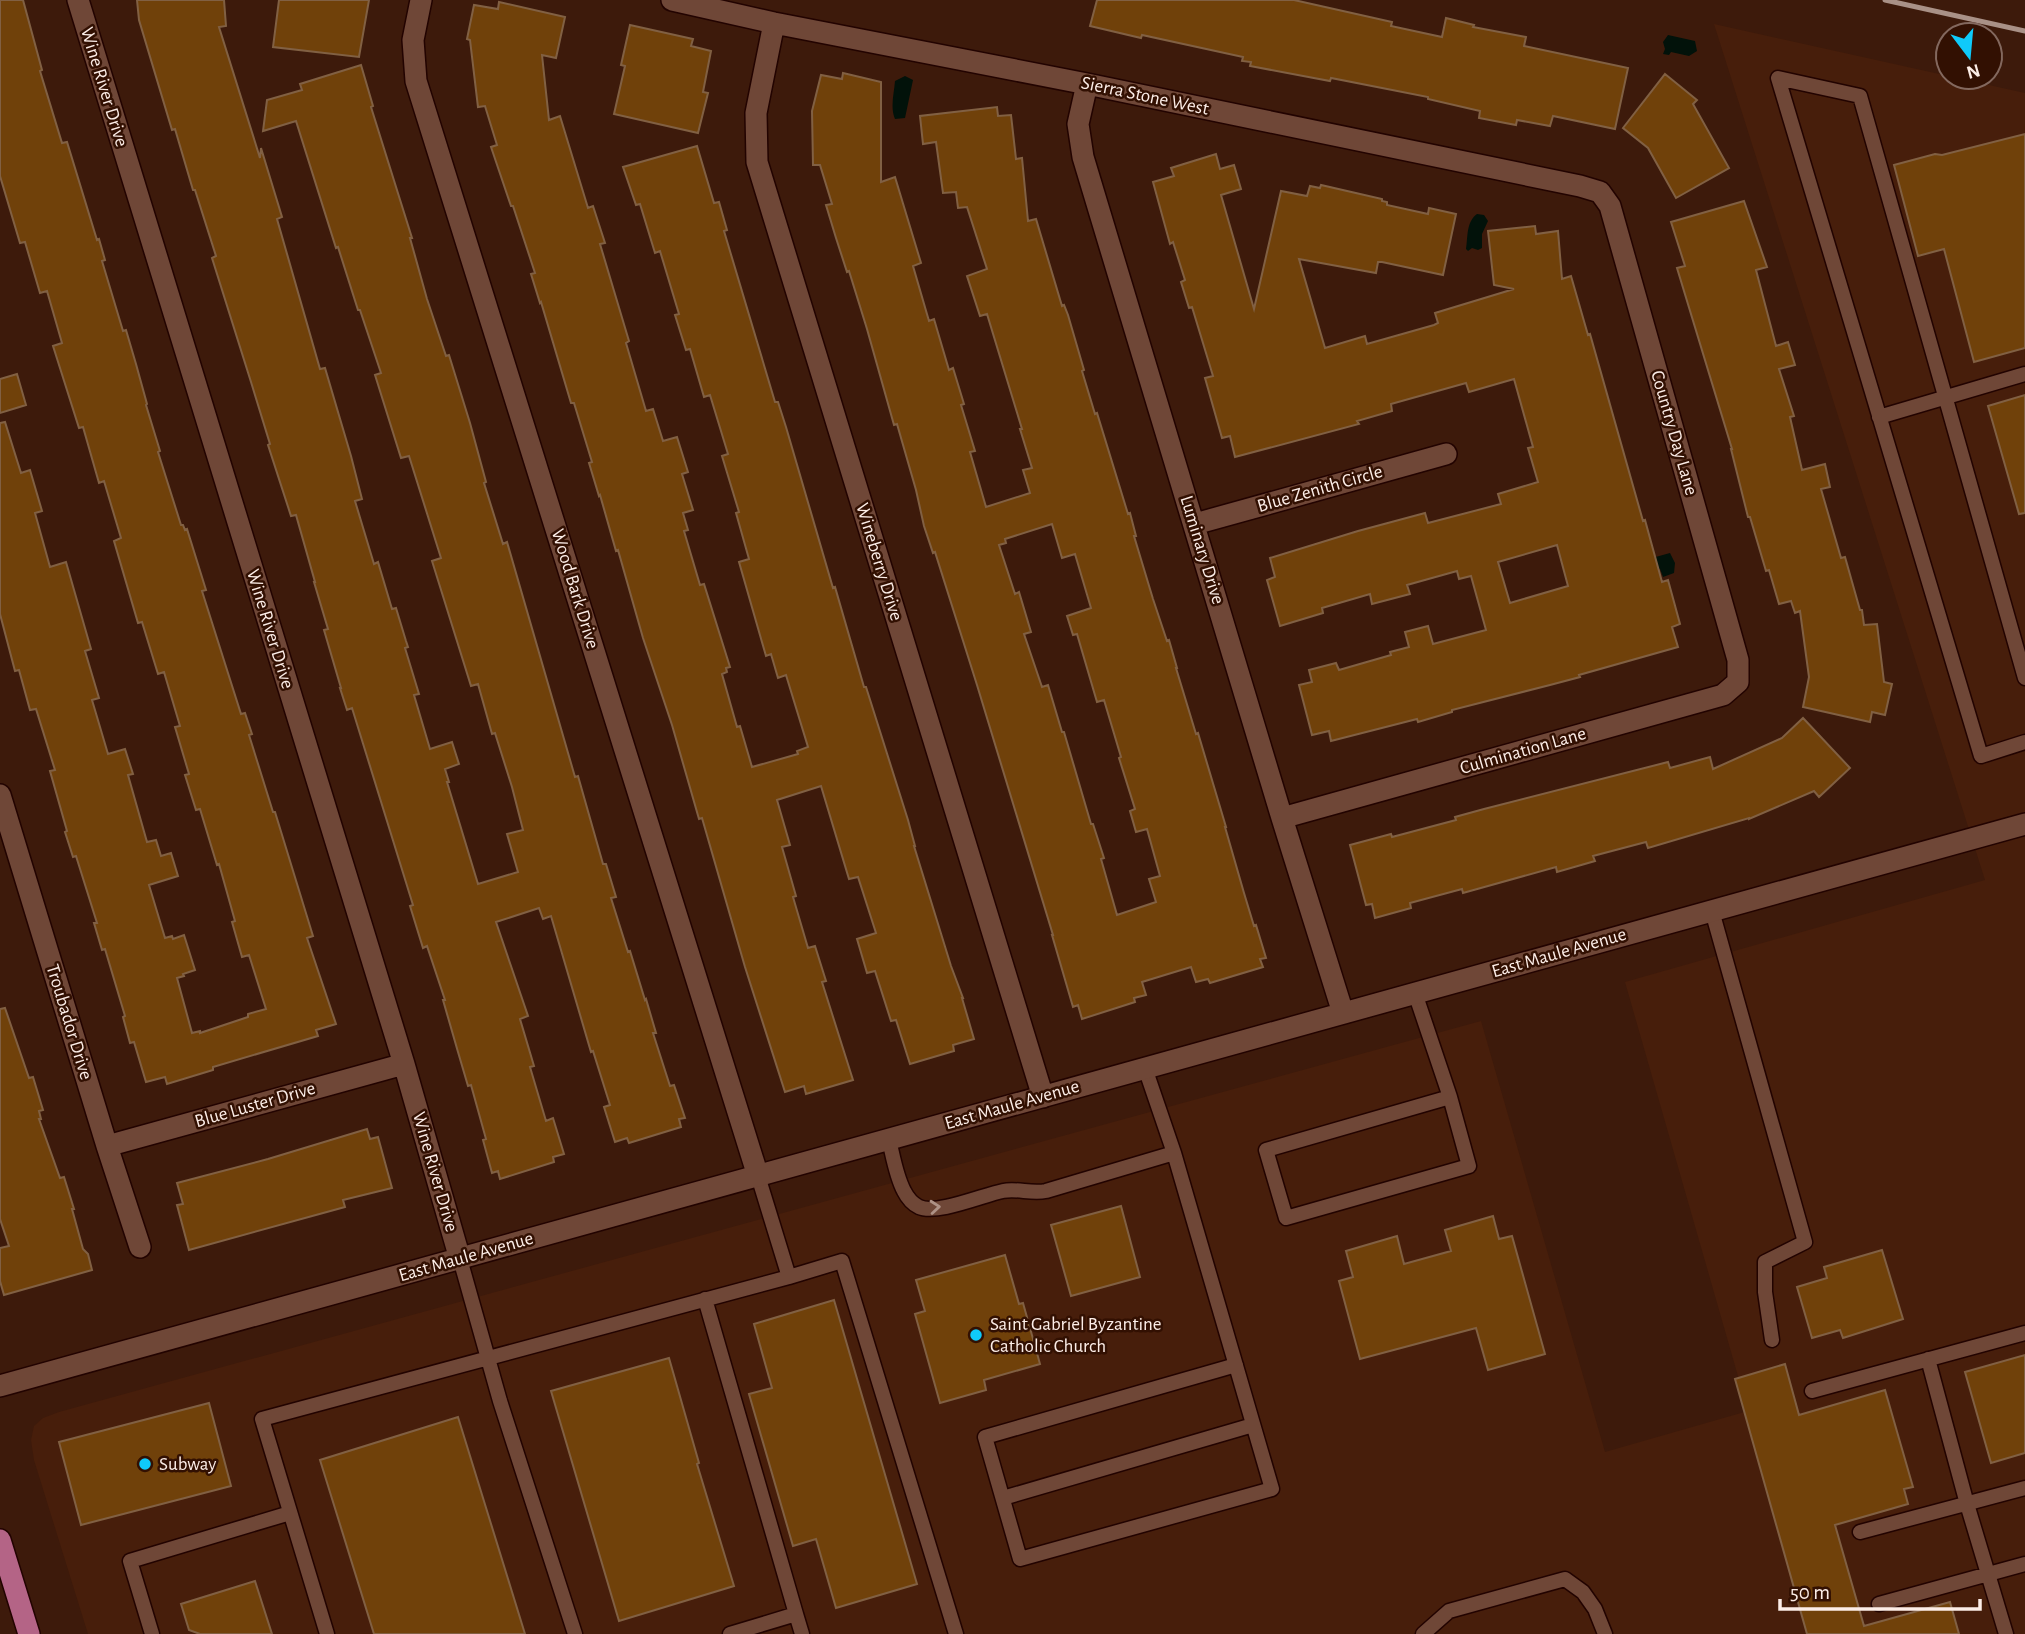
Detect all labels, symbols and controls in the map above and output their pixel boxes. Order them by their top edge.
north arrow [1934,21,2004,91]
street label: Wine River Drive [77,25,131,149]
text: N [1964,60,1982,82]
street label: Sierra Stone West [1079,73,1211,119]
street label: Country Day Lane [1647,368,1701,498]
street label: Blue Zenith Circle [1255,462,1385,516]
street label: Luminary Drive [1176,493,1228,607]
street label: Wineberry Drive [852,501,906,623]
street label: Wood Bark Drive [548,527,602,651]
street label: Wine River Drive [243,567,297,691]
street label: Culmination Lane [1458,724,1588,778]
street label: East Maule Avenue [1490,925,1628,981]
street label: Troubador Drive [42,962,96,1082]
street label: East Maule Avenue [943,1077,1081,1133]
street label: Blue Luster Drive [193,1079,317,1131]
street label: Wine River Drive [409,1110,461,1234]
one-way arrow [930,1200,941,1215]
street label: East Maule Avenue [397,1229,535,1285]
place label: Saint Gabriel Byzantine Catholic Church [990,1315,1162,1356]
marker: Saint Gabriel Byzantine Catholic Church [968,1327,984,1343]
place label: Subway [159,1455,216,1474]
marker: Subway [137,1456,153,1472]
scale bar [1780,1568,1980,1612]
text: 50 m [1790,1582,1830,1603]

